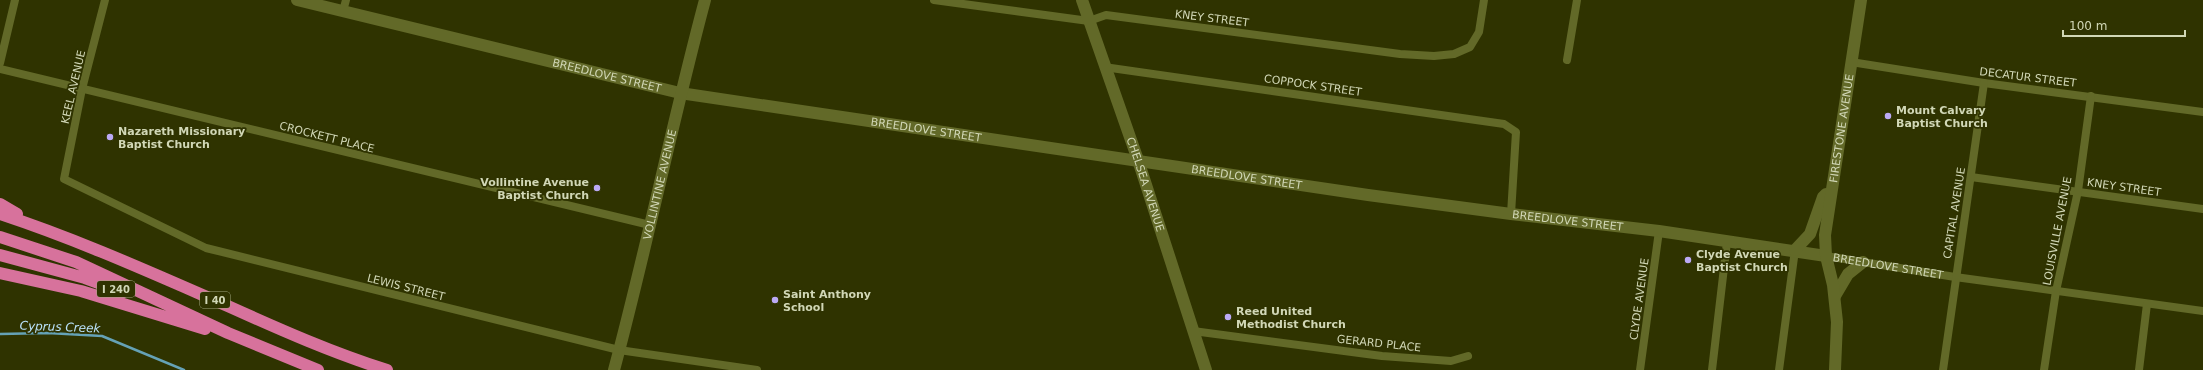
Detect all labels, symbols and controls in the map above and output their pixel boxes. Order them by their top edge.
street label: KNEY STREET [1174,8,1250,30]
scale bar [2063,12,2185,38]
text: 100 m [2069,19,2107,33]
street label: KEEL AVENUE [59,49,88,125]
street label: BREEDLOVE STREET [551,56,663,95]
street label: DECATUR STREET [1979,65,2077,90]
street label: COPPOCK STREET [1263,72,1363,99]
street label: FIRESTONE AVENUE [1827,73,1857,184]
place label: Mount Calvary Baptist Church [1896,104,1988,130]
marker: Mount Calvary Baptist Church [1883,111,1893,121]
street label: BREEDLOVE STREET [870,115,983,145]
street label: CROCKETT PLACE [278,119,376,156]
place label: Nazareth Missionary Baptist Church [118,125,245,151]
street label: VOLLINTINE AVENUE [641,128,679,241]
marker: Nazareth Missionary Baptist Church [105,132,115,142]
street label: CHELSEA AVENUE [1124,136,1167,233]
street label: BREEDLOVE STREET [1190,163,1303,192]
street label: CAPITAL AVENUE [1941,166,1968,260]
street label: LOUISVILLE AVENUE [2041,175,2074,287]
place label: Vollintine Avenue Baptist Church [480,176,589,202]
street label: KNEY STREET [2086,176,2162,199]
marker: Vollintine Avenue Baptist Church [592,183,602,193]
street label: BREEDLOVE STREET [1511,208,1624,234]
place label: Clyde Avenue Baptist Church [1696,248,1788,274]
street label: BREEDLOVE STREET [1832,251,1945,282]
marker: Clyde Avenue Baptist Church [1683,255,1693,265]
street label: CLYDE AVENUE [1627,257,1652,341]
street label: LEWIS STREET [366,272,446,303]
road number: I 240 [97,281,135,297]
place label: Saint Anthony School [783,288,871,314]
road number: I 40 [200,292,230,308]
marker: Saint Anthony School [770,295,780,305]
place label: Reed United Methodist Church [1236,305,1346,331]
marker: Reed United Methodist Church [1223,312,1233,322]
water label: Cyprus Creek [19,319,102,335]
street label: GERARD PLACE [1336,333,1422,354]

